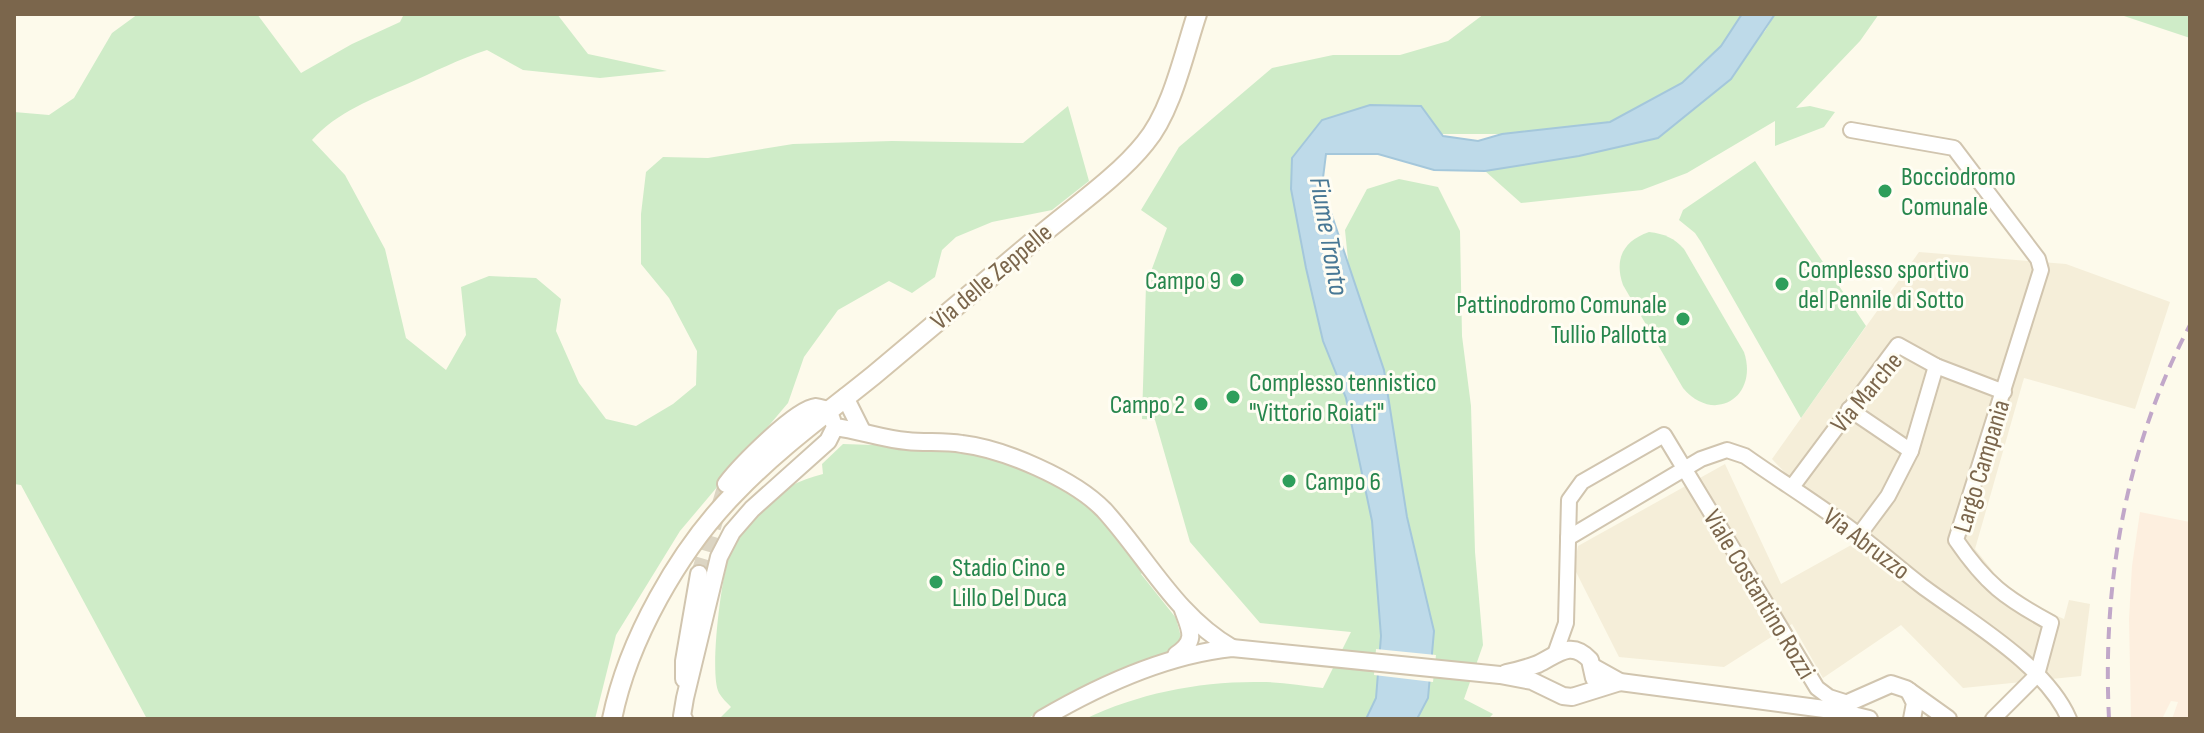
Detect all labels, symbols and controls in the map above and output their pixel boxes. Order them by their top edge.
place label: Bocciodromo Comunale [1901,162,2016,223]
water label: Fiume Tronto [1302,175,1355,299]
marker: Bocciodromo Comunale [1876,182,1894,200]
street label: Via delle Zeppelle [925,217,1059,337]
place label: Complesso sportivo del Pennile di Sotto [1798,255,1969,316]
place label: Campo 9 [1145,266,1221,297]
marker: Campo 9 [1228,271,1246,289]
marker: Complesso sportivo del Pennile di Sotto [1773,275,1791,293]
place label: Pattinodromo Comunale Tullio Pallotta [1456,290,1667,351]
marker: Pattinodromo Comunale Tullio Pallotta [1674,310,1692,328]
street label: Via Marche [1825,347,1910,439]
place label: Complesso tennistico "Vittorio Roiati" [1249,368,1437,429]
marker: Complesso tennistico "Vittorio Roiati" [1224,388,1242,406]
place label: Campo 2 [1110,390,1185,421]
marker: Campo 2 [1192,395,1210,413]
street label: Largo Campania [1948,396,2017,537]
place label: Campo 6 [1305,467,1381,498]
marker: Campo 6 [1280,472,1298,490]
street label: Via Abruzzo [1817,502,1916,587]
street label: Viale Costantino Rozzi [1696,504,1821,685]
place label: Stadio Cino e Lillo Del Duca [952,553,1067,614]
marker: Stadio Cino e Lillo Del Duca [927,573,945,591]

